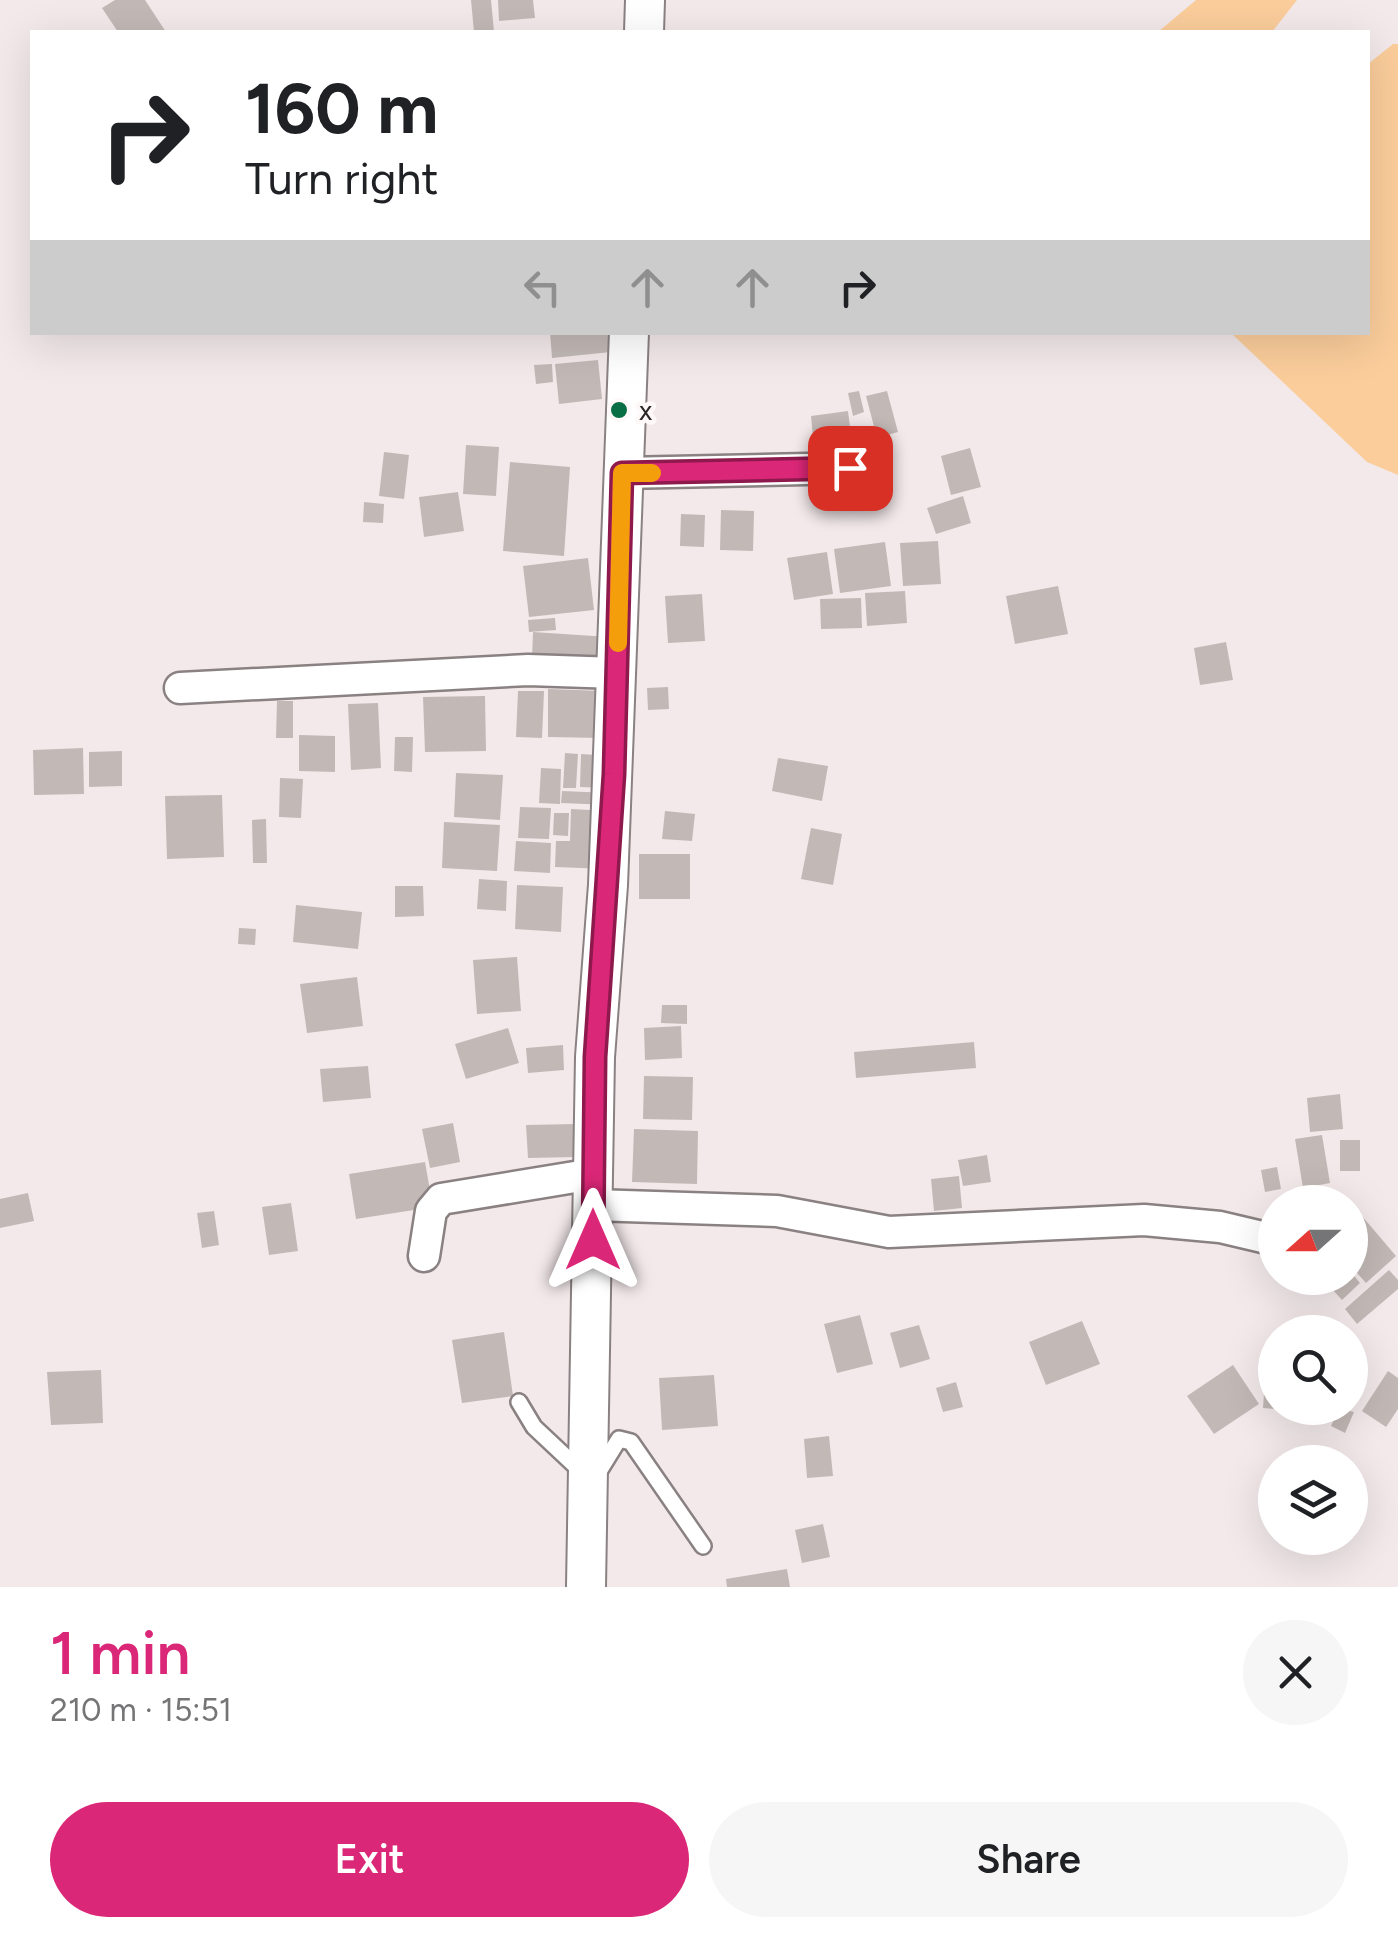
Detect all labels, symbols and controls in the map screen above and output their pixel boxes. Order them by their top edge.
text: 160 m [245,66,438,151]
icon: right [80,70,210,200]
text: Turn right [245,151,438,205]
icon: left [515,260,570,315]
icon: ahead [620,260,675,315]
icon: ahead [725,260,780,315]
icon: right [830,260,885,315]
place label: x [639,393,653,427]
marker: x [608,399,630,421]
pin [808,426,893,511]
icon: arrive [823,441,878,496]
north arrow [1258,1185,1368,1295]
map controls [1258,1185,1368,1555]
position arrow [541,1188,645,1292]
button: search [1258,1315,1368,1425]
button: layers [1258,1445,1368,1555]
text: 1 min [50,1617,190,1689]
button: close [1243,1620,1348,1725]
text: 210 m · 15:51 [50,1691,232,1729]
button: Exit [50,1802,689,1917]
button: Share [709,1802,1348,1917]

